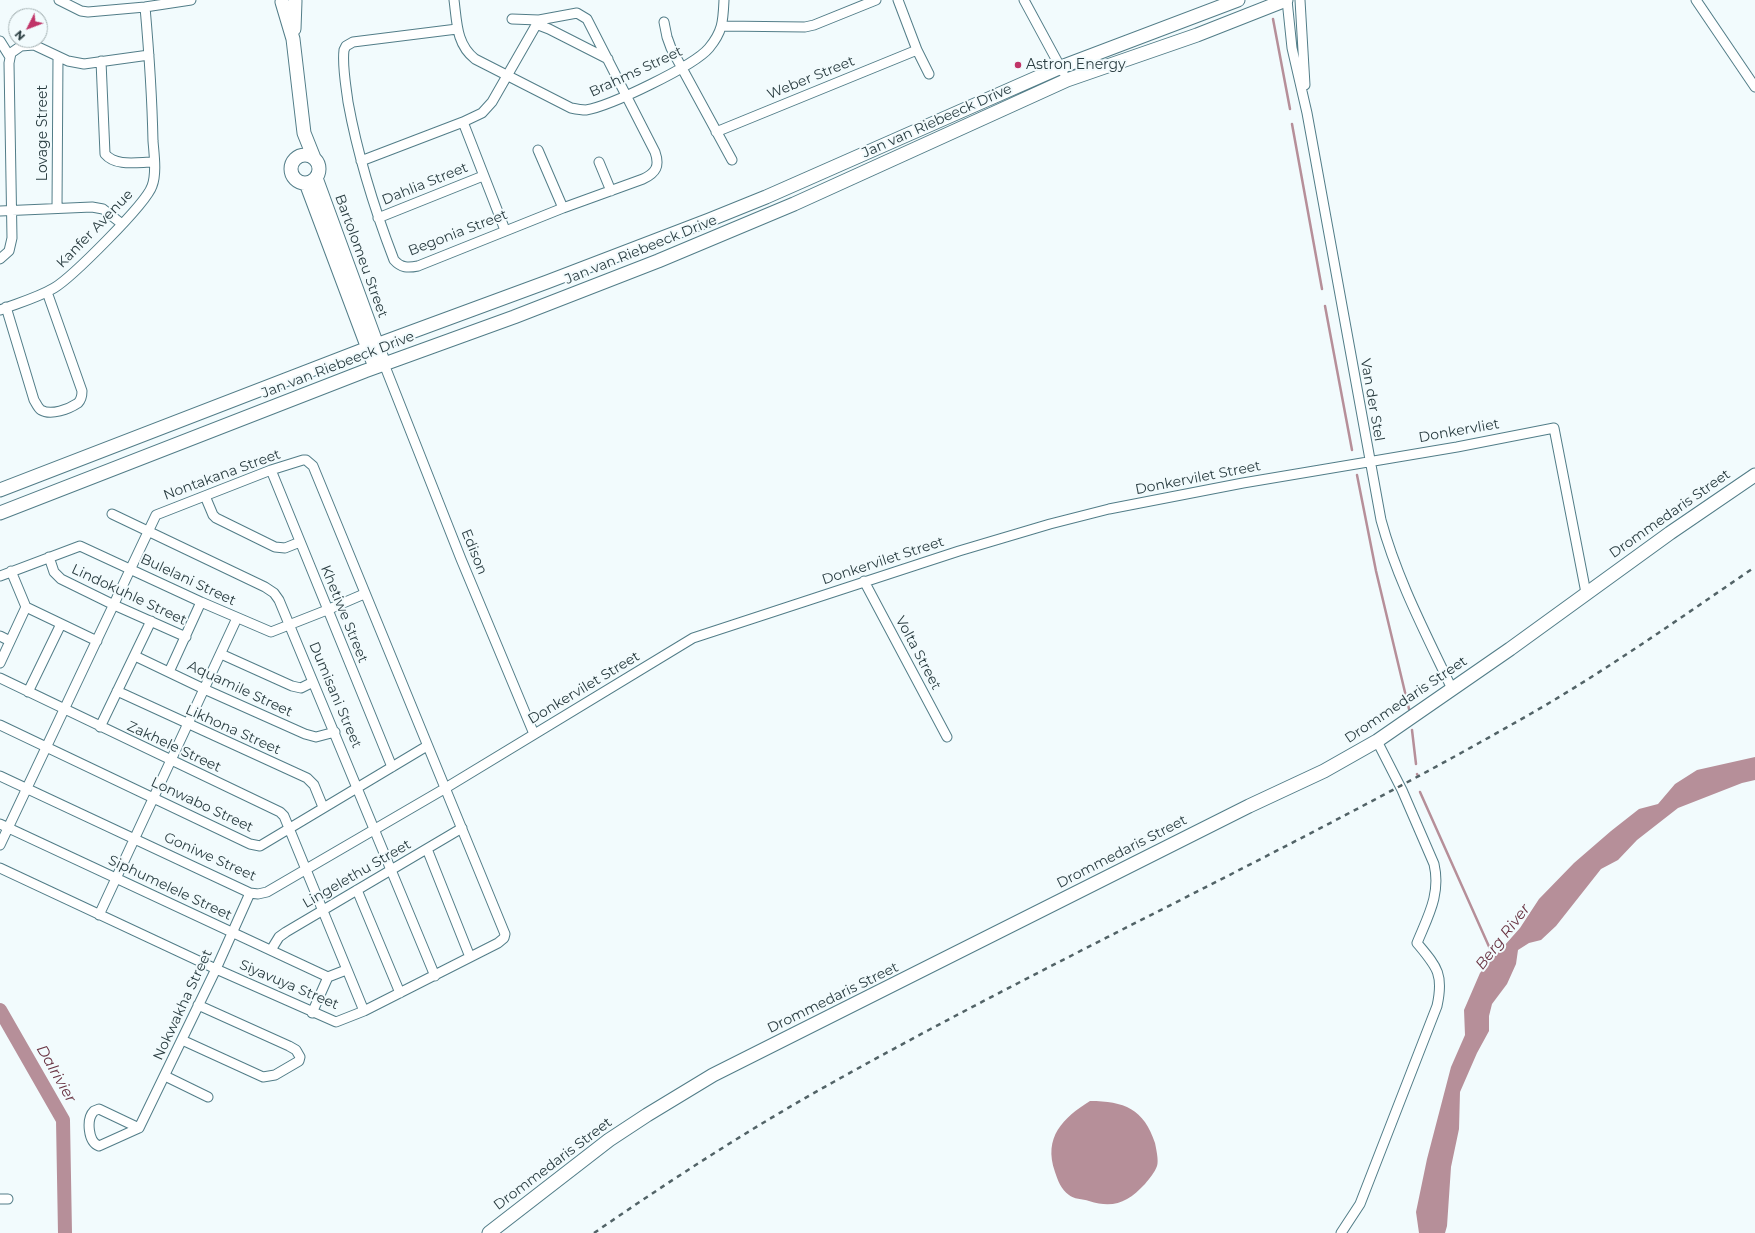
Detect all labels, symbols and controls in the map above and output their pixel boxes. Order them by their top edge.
north arrow [8,8,48,48]
text: N [12,27,28,43]
street label: Brahms Street [587,43,685,101]
street label: Weber Street [765,53,857,103]
place label: Astron Energy [1026,57,1126,73]
marker: Astron Energy [1013,60,1023,70]
street label: Jan van Riebeeck Drive [859,80,1015,162]
street label: Lovage Street [35,85,51,181]
street label: Dahlia Street [380,159,470,209]
street label: Kanfer Avenue [53,186,137,272]
street label: Bartolomeu Street [331,192,391,320]
street label: Begonia Street [406,206,510,260]
street label: Jan van Riebeeck Drive [563,212,719,288]
street label: Jan van Riebeeck Drive [259,328,417,402]
street label: Van der Stel [1356,357,1388,443]
street label: Donkervliet [1417,416,1501,446]
street label: Nontakana Street [161,446,283,504]
street label: Donkervilet Street [1134,458,1262,498]
street label: Drommedaris Street [1606,466,1734,562]
street label: Edison [457,527,491,577]
street label: Donkervilet Street [820,533,946,589]
street label: Bulelani Street [138,551,238,609]
street label: Lindokuhle Street [69,561,189,629]
street label: Khetiwe Street [317,563,371,665]
street label: Volta Street [892,613,944,693]
street label: Dumisani Street [305,639,365,751]
street label: Donkervilet Street [525,648,643,728]
street label: Drommedaris Street [1342,653,1470,747]
street label: Aquamile Street [185,657,295,721]
street label: Likhona Street [183,702,283,758]
street label: Zakhele Street [124,718,224,776]
street label: Lonwabo Street [148,774,256,836]
street label: Drommedaris Street [1054,812,1190,892]
street label: Goniwe Street [161,829,259,885]
street label: Lingelethu Street [300,836,414,912]
street label: Siphumelele Street [106,852,234,924]
water label: Berg River [1472,901,1534,973]
street label: Nokwakha Street [150,947,216,1063]
street label: Siyavuya Street [237,957,341,1013]
street label: Drommedaris Street [765,959,901,1037]
water label: Dalrivier [32,1042,80,1106]
street label: Drommedaris Street [491,1114,615,1214]

